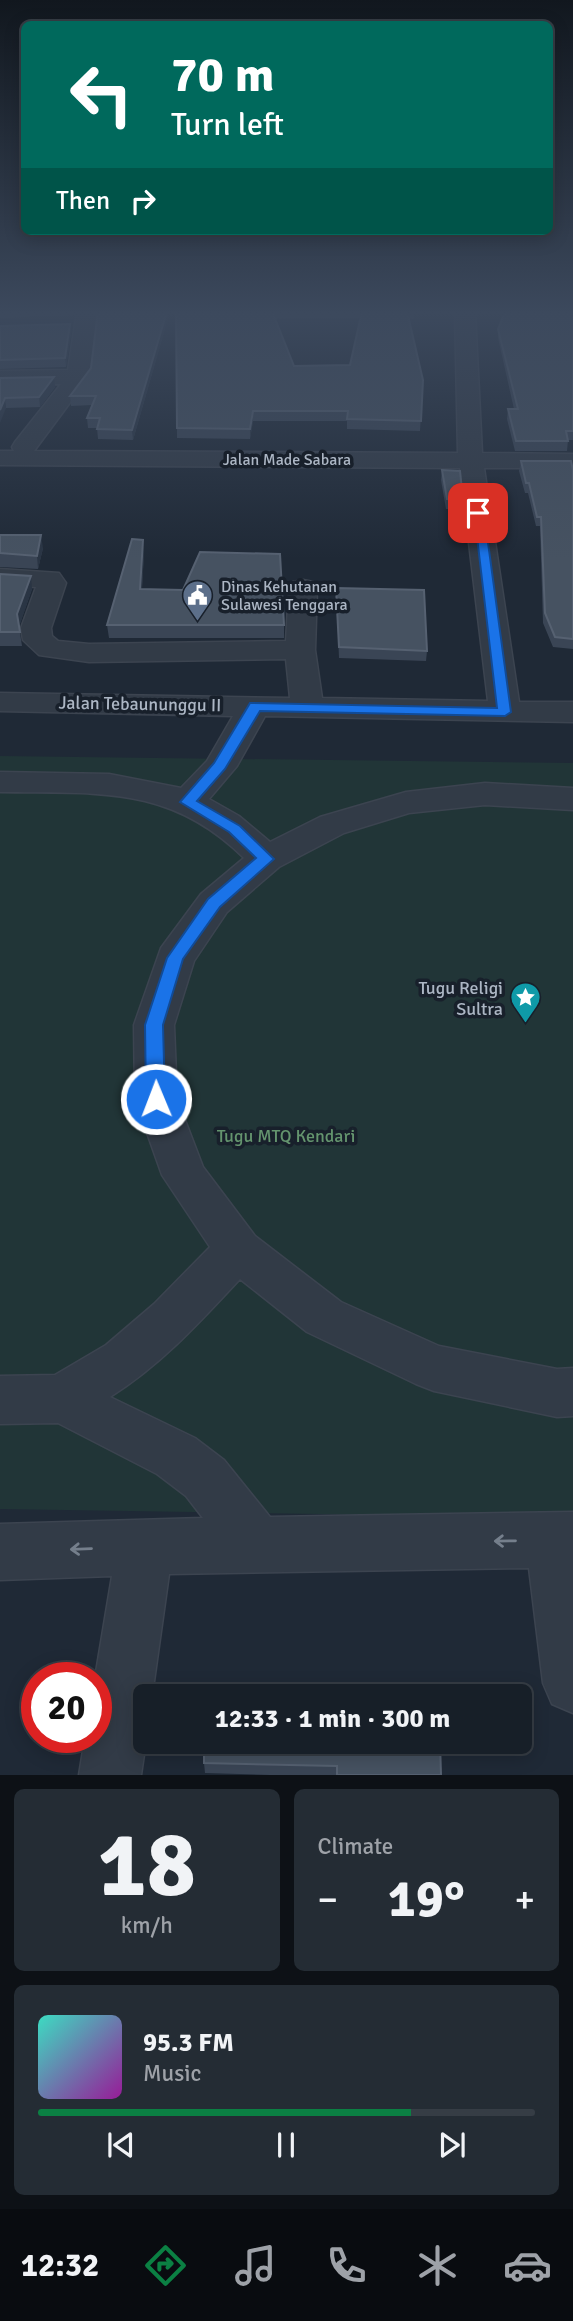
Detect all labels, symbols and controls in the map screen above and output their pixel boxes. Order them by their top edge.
text: 70 m [171,45,274,105]
icon: left [56,49,147,140]
text: Turn left [171,105,284,144]
icon: right [124,182,162,220]
text: Then [56,185,110,217]
street label: Jalan Made Sabara [223,450,351,470]
pin [448,483,508,543]
icon: arrive [459,494,497,532]
place label: Dinas Kehutanan Sulawesi Tenggara [221,577,348,615]
public building icon: Dinas Kehutanan Sulawesi Tenggara [181,578,215,622]
street label: Jalan Tebaununggu II [59,692,221,716]
place label: Tugu Religi Sultra [419,977,503,1020]
place icon: Tugu Religi Sultra [509,981,543,1025]
position arrow [119,1062,193,1136]
park label: Tugu MTQ Kendari [217,1125,355,1147]
one-way arrow [494,1534,517,1548]
one-way arrow [70,1543,93,1556]
speed limit sign: 20 [21,1662,112,1753]
text: 12:33 · 1 min · 300 m [215,1703,450,1735]
text: 18 [98,1809,196,1922]
text: Climate [318,1832,393,1861]
text: 19° [388,1867,465,1931]
text: − [318,1876,338,1923]
text: + [514,1876,535,1923]
text: km/h [121,1911,173,1940]
text: 95.3 FM [143,2027,234,2059]
text: Music [143,2059,201,2088]
icon: previous [102,2126,140,2164]
icon: pause [267,2126,305,2164]
icon: next [433,2126,471,2164]
icon: directions [141,2241,190,2290]
icon: music [231,2241,280,2290]
icon: phone [322,2241,371,2290]
icon: climate [413,2241,462,2290]
icon: car [503,2241,552,2290]
text: 12:32 [21,2246,99,2285]

